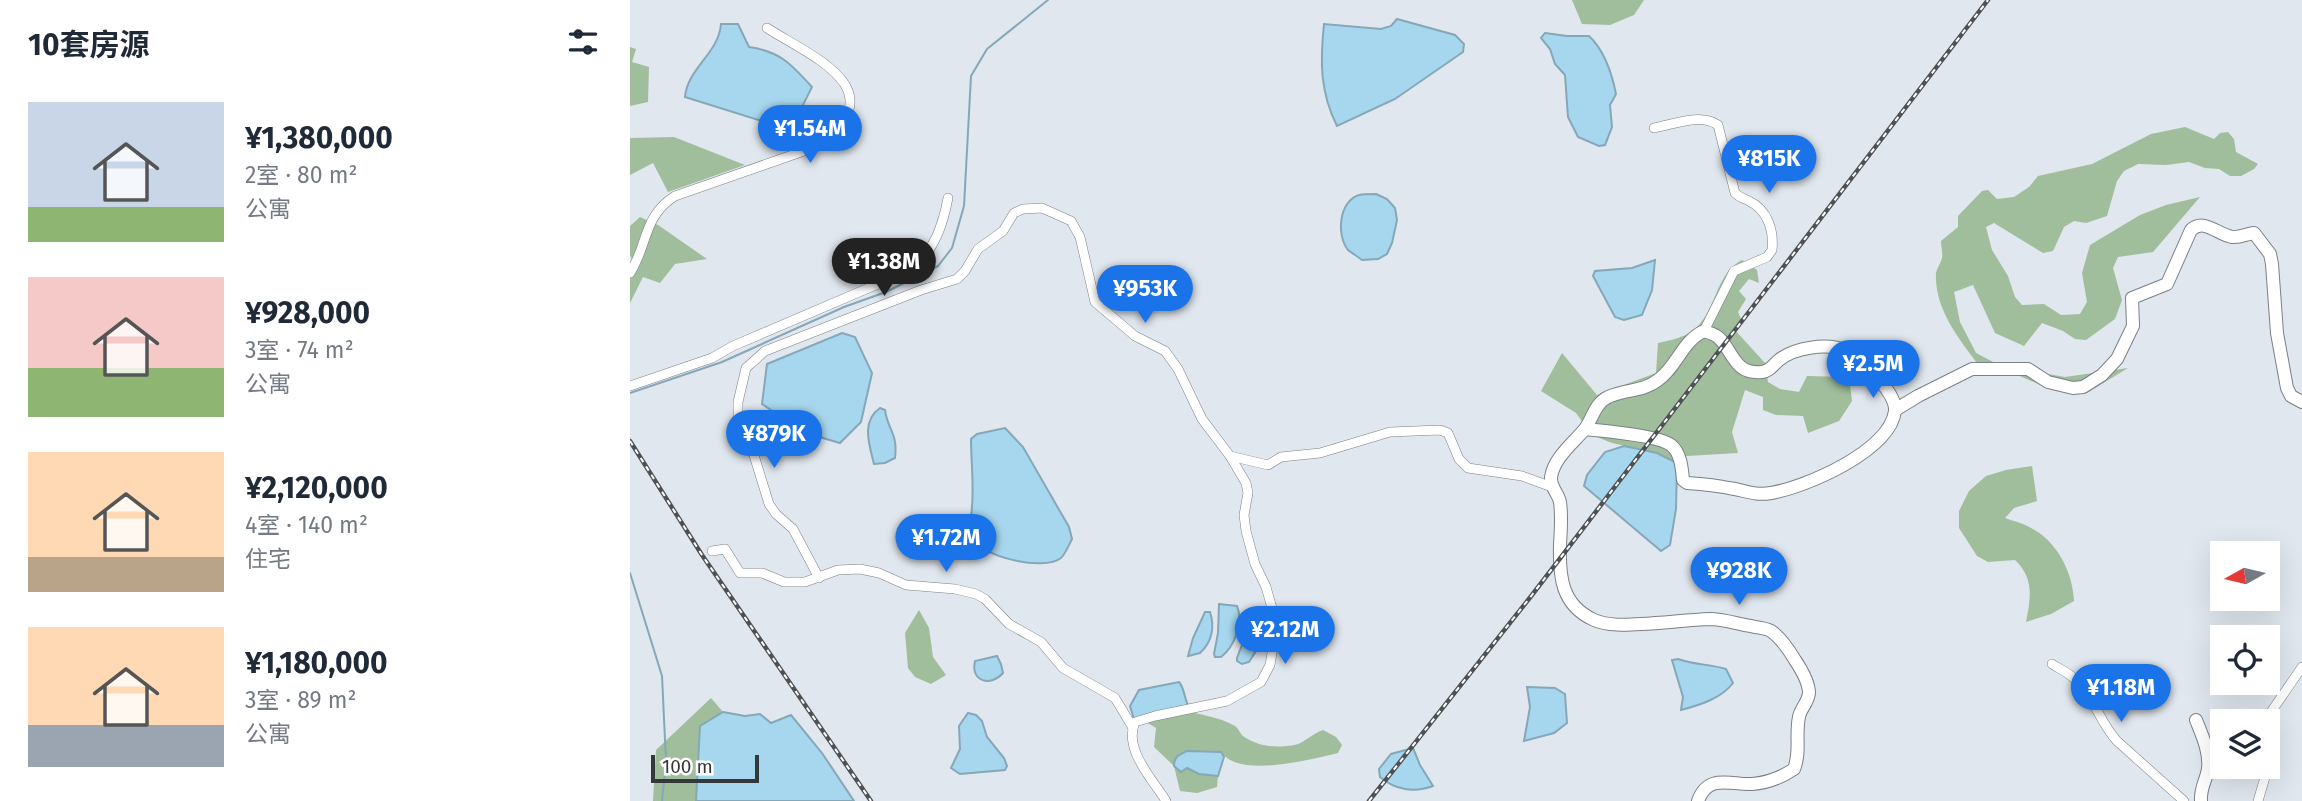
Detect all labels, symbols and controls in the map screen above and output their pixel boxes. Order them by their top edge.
icon: filters [564,23,602,61]
text: 10套房源 [28,27,149,63]
pin: ¥1.54M [753,106,867,165]
text: ¥1.54M [774,114,846,142]
text: ¥1,380,000 [245,120,393,156]
icon: home [84,130,168,214]
pin: ¥815K [1720,136,1818,195]
text: ¥815K [1737,144,1801,172]
text: 2室 · 80 m² [245,161,358,189]
text: 公寓 [245,195,291,223]
pin: ¥1.38M [827,238,941,298]
text: ¥1.38M [848,247,920,275]
pin: ¥953K [1096,266,1194,325]
text: ¥953K [1113,274,1177,302]
text: ¥928,000 [245,295,370,331]
icon: home [84,305,168,389]
text: 3室 · 74 m² [245,336,354,364]
pin: ¥2.5M [1824,340,1922,400]
text: ¥2.5M [1843,349,1903,377]
text: 公寓 [245,370,291,398]
pin: ¥879K [725,410,823,470]
text: ¥879K [742,419,806,447]
text: ¥2,120,000 [245,470,388,506]
icon: home [84,480,168,564]
text: 4室 · 140 m² [245,511,368,539]
pin: ¥1.72M [889,514,1003,574]
text: ¥1.72M [911,523,981,551]
north arrow [2210,541,2280,611]
map controls [2210,541,2280,779]
text: 住宅 [245,545,291,573]
pin: ¥928K [1690,548,1788,607]
text: ¥928K [1707,556,1771,584]
pin: ¥2.12M [1228,606,1342,666]
text: ¥2.12M [1251,615,1319,643]
button: locate [2210,625,2280,695]
text: ¥1,180,000 [245,645,388,681]
icon: home [84,655,168,739]
pin: ¥1.18M [2064,664,2178,724]
text: ¥1.18M [2087,673,2155,701]
text: 3室 · 89 m² [245,686,356,714]
button: layers [2210,709,2280,779]
text: 公寓 [245,720,291,748]
scale bar [651,752,760,784]
text: 100 m [662,755,713,778]

